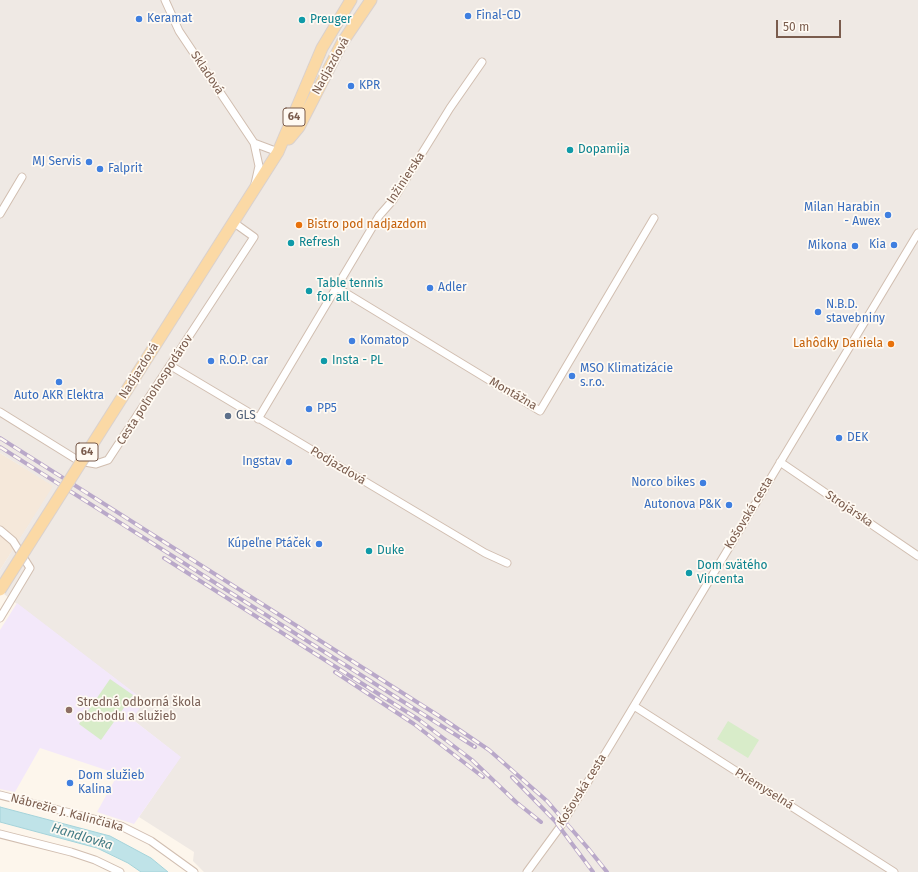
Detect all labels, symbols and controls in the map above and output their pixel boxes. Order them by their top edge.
place label: Final-CD [476,9,521,23]
marker: Final-CD [463,11,473,21]
place label: Keramat [147,12,192,26]
scale bar [778,12,843,38]
place label: Preuger [310,13,352,27]
marker: Keramat [134,14,144,24]
marker: Preuger [297,15,307,25]
text: 50 m [783,20,809,34]
street label: Nadjazdová [309,35,353,97]
street label: Skladová [187,49,227,97]
place label: KPR [359,79,380,93]
marker: KPR [346,81,356,91]
road number: 64 [283,108,305,126]
place label: Dopamija [578,143,630,157]
marker: Dopamija [565,145,575,155]
street label: Inžinierska [384,149,428,207]
place label: MJ Servis [32,155,81,169]
marker: MJ Servis [84,157,94,167]
place label: Falprit [108,162,143,176]
marker: Falprit [95,164,105,174]
place label: Milan Harabin - Awex [804,201,880,229]
marker: Milan Harabin - Awex [883,210,893,220]
place label: Bistro pod nadjazdom [307,218,427,232]
marker: Bistro pod nadjazdom [294,220,304,230]
place label: Refresh [299,236,340,250]
marker: Refresh [286,238,296,248]
place label: Kia [869,238,886,252]
place label: Mikona [808,239,847,253]
marker: Kia [889,240,899,250]
marker: Mikona [850,241,860,251]
place label: Table tennis for all [317,277,383,305]
place label: Adler [438,281,467,295]
marker: Adler [425,283,435,293]
marker: Table tennis for all [304,286,314,296]
place label: N.B.D. stavebniny [826,298,885,326]
marker: N.B.D. stavebniny [813,307,823,317]
street label: Cesta poľnohospodárov [114,332,196,448]
place label: Komatop [360,334,409,348]
marker: Komatop [347,336,357,346]
place label: Lahôdky Daniela [793,337,883,351]
marker: Lahôdky Daniela [886,339,896,349]
street label: Nadjazdová [116,340,162,402]
place label: R.O.P. car [219,354,268,368]
place label: Insta - PL [332,354,383,368]
marker: R.O.P. car [206,356,216,366]
marker: Insta - PL [319,356,329,366]
place label: MSO Klimatizácie s.r.o. [580,362,673,390]
marker: MSO Klimatizácie s.r.o. [567,371,577,381]
street label: Montážna [486,375,540,413]
marker: Auto AKR Elektra [54,377,64,387]
place label: Auto AKR Elektra [14,389,104,403]
place label: PP5 [317,402,337,416]
marker: PP5 [304,404,314,414]
place label: GLS [236,409,256,423]
marker: GLS [223,411,233,421]
place label: DEK [847,431,868,445]
marker: DEK [834,433,844,443]
road number: 64 [76,443,98,461]
street label: Podjazdová [308,444,368,488]
place label: Ingstav [242,455,281,469]
marker: Ingstav [284,457,294,467]
street label: Košovská cesta [722,474,776,552]
place label: Norco bikes [631,476,695,490]
marker: Norco bikes [698,478,708,488]
street label: Strojárska [822,488,876,530]
place label: Autonova P&K [644,498,721,512]
marker: Autonova P&K [724,500,734,510]
place label: Kúpeľne Ptáček [227,537,311,551]
marker: Kúpeľne Ptáček [314,539,324,549]
place label: Duke [377,544,404,558]
marker: Duke [364,546,374,556]
place label: Dom svätého Vincenta [697,559,768,587]
marker: Dom svätého Vincenta [684,568,694,578]
place label: Stredná odborná škola obchodu a služieb [77,696,201,724]
marker: Stredná odborná škola obchodu a služieb [64,705,74,715]
street label: Košovská cesta [554,751,610,829]
street label: Priemyselná [732,765,796,813]
place label: Dom služieb Kalina [78,769,145,797]
marker: Dom služieb Kalina [65,778,75,788]
street label: Nábrežie J. Kalinčiaka [9,791,125,835]
water label: Handlovka [49,820,115,854]

